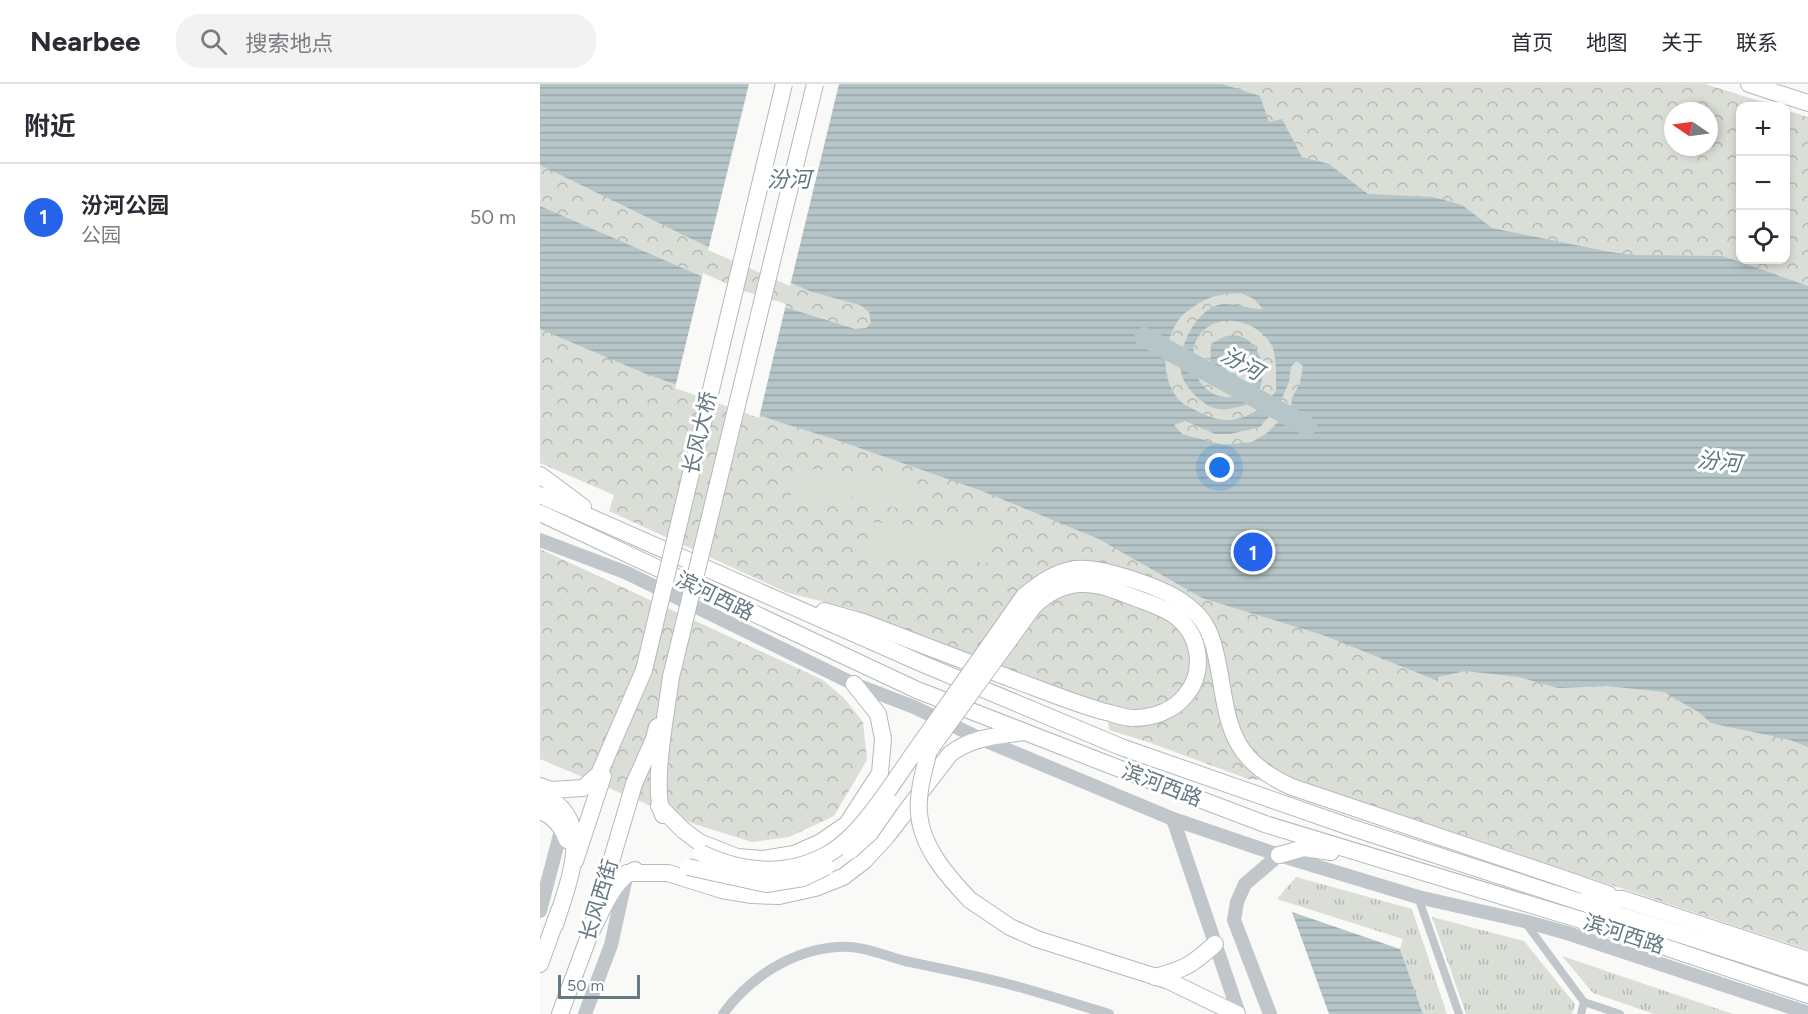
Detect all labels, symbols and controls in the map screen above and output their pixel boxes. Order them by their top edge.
search box [176,14,596,68]
text: Nearbee [30,24,140,58]
icon: search [197,25,230,58]
text: 搜索地点 [245,30,333,57]
text: 首页 [1511,30,1553,55]
text: 地图 [1586,30,1628,55]
text: 关于 [1661,30,1703,55]
text: 联系 [1736,30,1778,55]
north arrow [1664,102,1718,156]
map controls [1736,102,1790,264]
button: + [1736,102,1790,156]
text: 附近 [24,110,76,142]
button: − [1736,156,1790,210]
water label: 汾河 [767,166,815,193]
text: 汾河公园 [81,192,169,219]
text: 1 [39,205,48,229]
text: 50 m [470,205,516,229]
button: locate [1736,210,1790,264]
text: 公园 [81,223,121,247]
water label: 汾河 [1216,341,1271,388]
street label: 长风大桥 [678,389,721,477]
water label: 汾河 [1696,446,1746,478]
your location [1205,453,1234,482]
pin: 1 [1234,530,1272,574]
street label: 滨河西路 [672,566,758,625]
street label: 滨河西路 [1118,758,1206,811]
street label: 长风西街 [574,856,623,944]
street label: 滨河西路 [1580,909,1668,958]
scale bar [558,972,640,1000]
text: 50 m [567,976,604,995]

